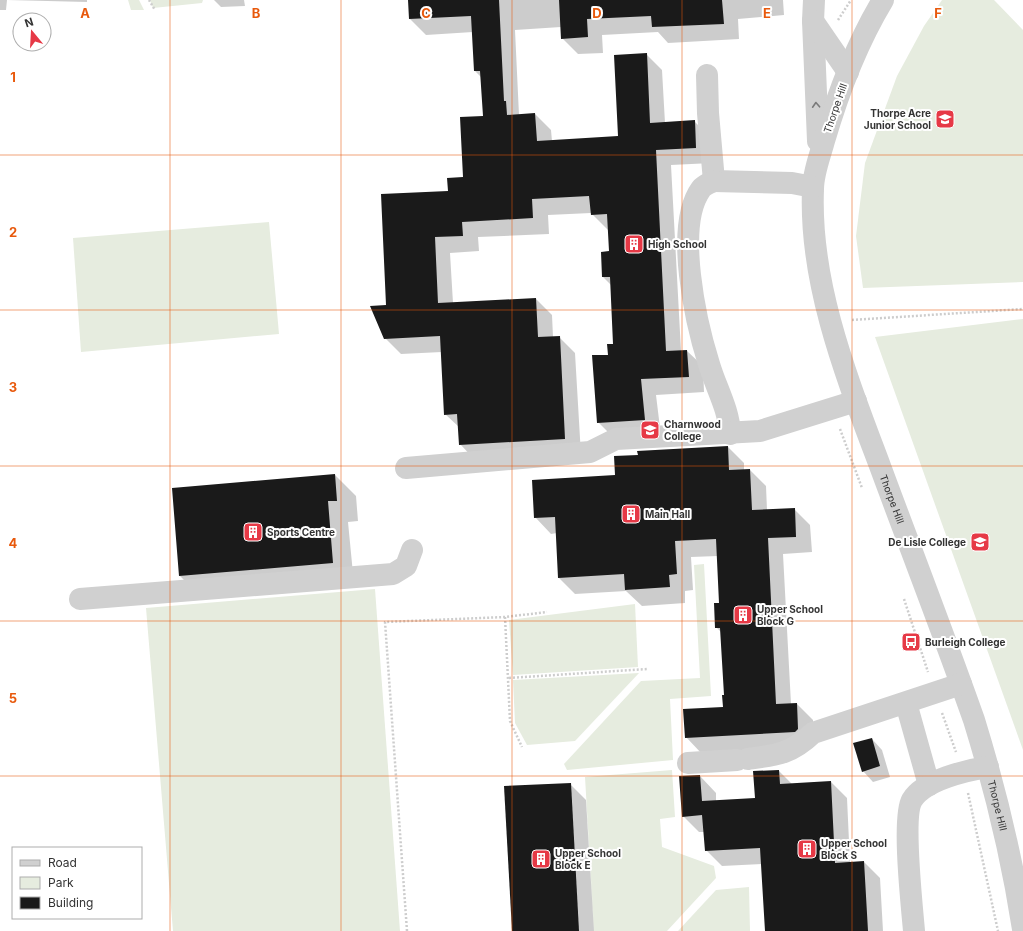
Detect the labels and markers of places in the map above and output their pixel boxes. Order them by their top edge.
place label: Thorpe Acre Junior School [864,107,931,131]
school or university icon: Thorpe Acre Junior School [934,108,956,130]
building icon: High School [623,233,645,255]
place label: High School [648,238,707,251]
place label: Charnwood College [664,418,721,443]
school or university icon: Charnwood College [639,419,661,441]
building icon: Main Hall [620,503,642,525]
place label: Main Hall [645,508,690,520]
building icon: Sports Centre [242,521,264,543]
place label: Sports Centre [267,526,335,538]
school or university icon: De Lisle College [969,531,991,553]
place label: De Lisle College [888,536,966,549]
place label: Upper School Block G [757,603,823,627]
building icon: Upper School Block G [732,604,754,626]
bus stop icon: Burleigh College [900,631,922,653]
place label: Burleigh College [925,636,1006,649]
place label: Upper School Block S [821,837,887,861]
building icon: Upper School Block S [796,838,818,860]
place label: Upper School Block E [555,847,621,871]
building icon: Upper School Block E [530,848,552,870]

